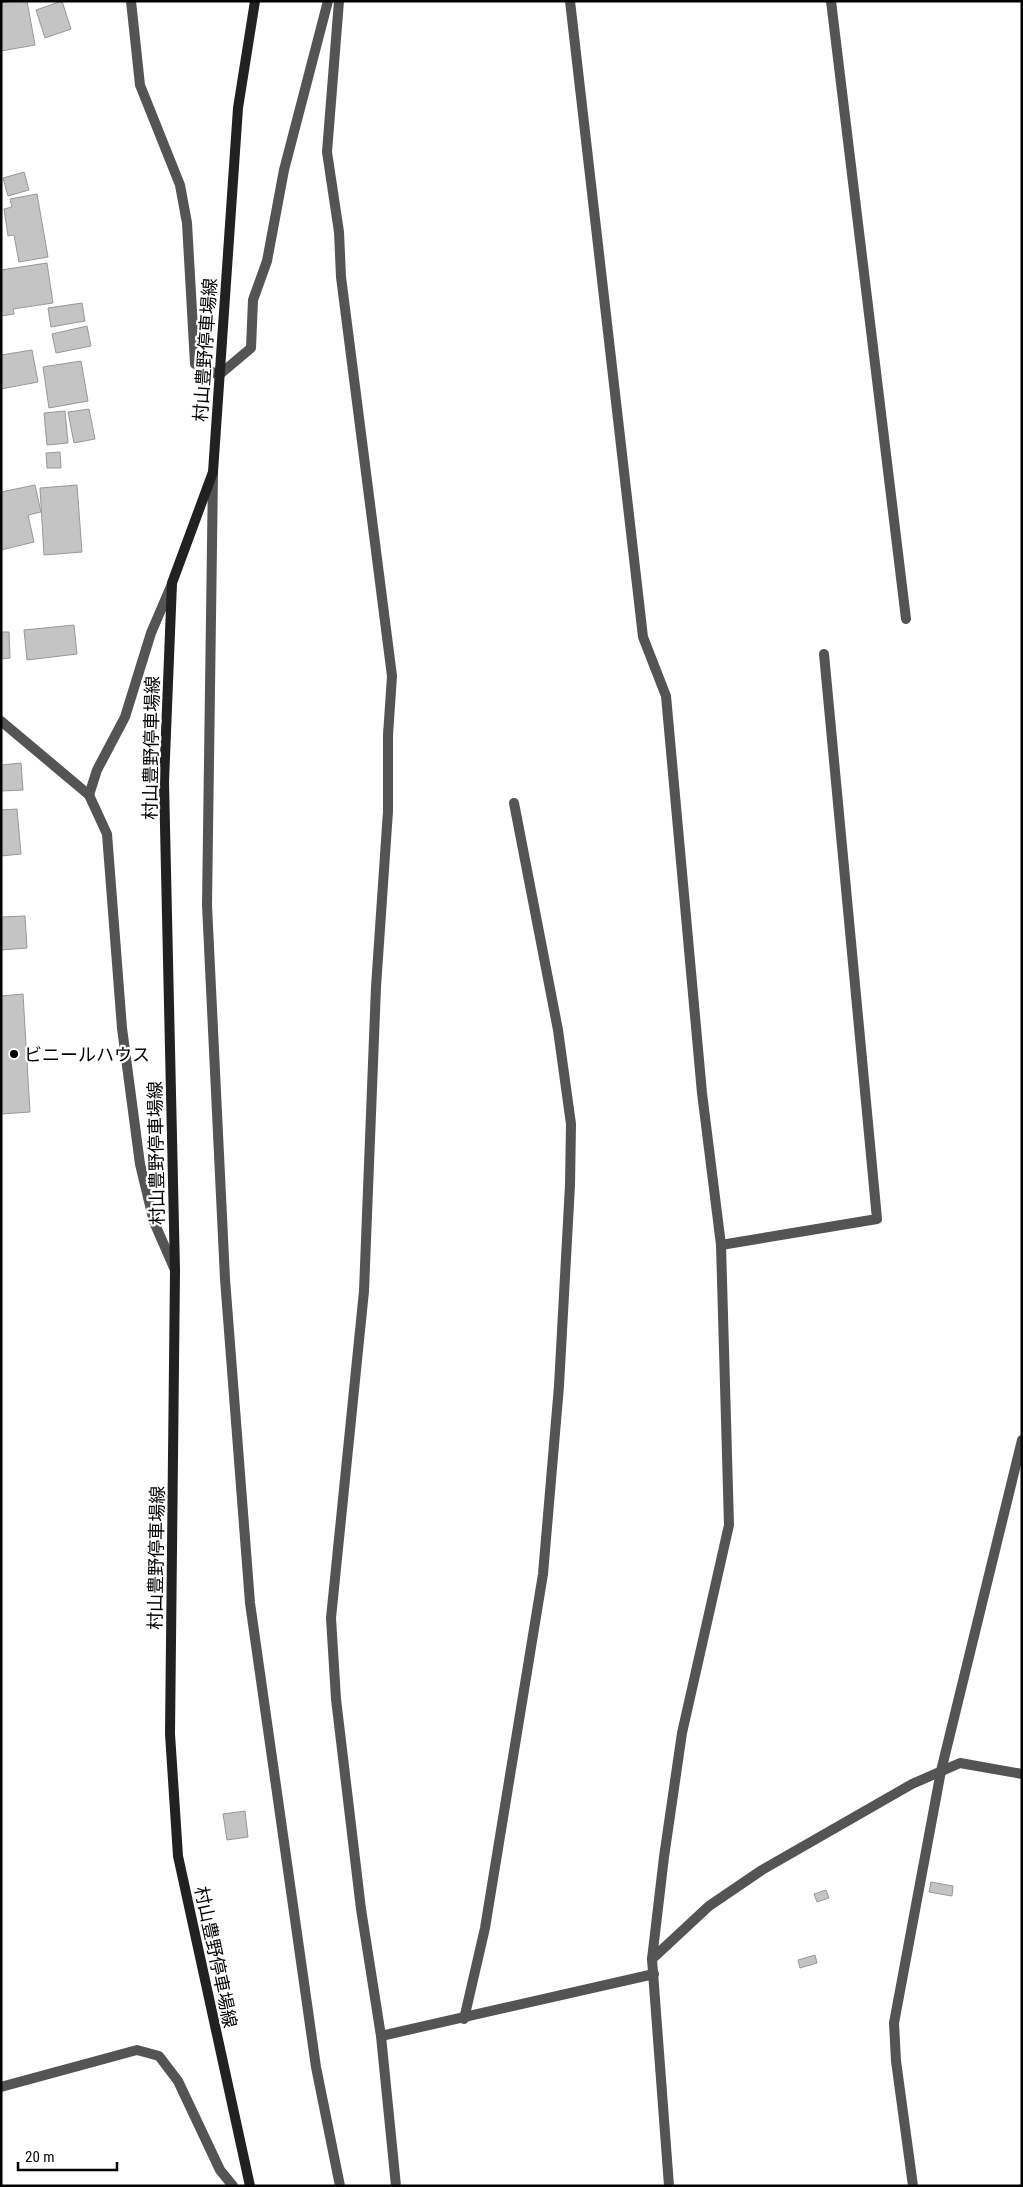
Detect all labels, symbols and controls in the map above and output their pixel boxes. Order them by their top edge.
street label: 村山豊野停車場線 [190,277,220,423]
street label: 村山豊野停車場線 [139,676,163,820]
place label: ビニールハウス [24,1044,150,1065]
marker: ビニールハウス [8,1048,20,1060]
street label: 村山豊野停車場線 [144,1081,168,1225]
street label: 村山豊野停車場線 [144,1486,168,1630]
street label: 村山豊野停車場線 [191,1884,241,2030]
scale bar [18,2140,116,2172]
text: 20 m [25,2148,55,2166]

